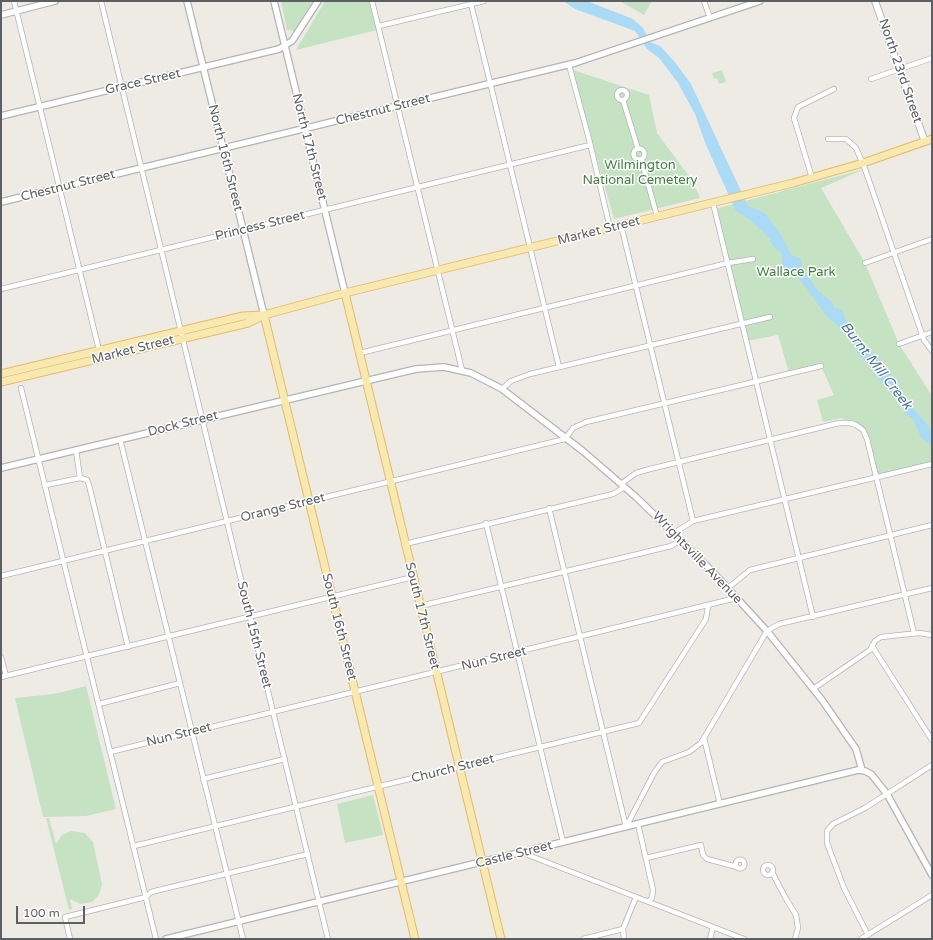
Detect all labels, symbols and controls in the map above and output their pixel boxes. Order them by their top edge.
street label: North 23rd Street [875,17,925,125]
street label: Grace Street [104,66,182,98]
street label: Chestnut Street [334,91,432,129]
street label: North 17th Street [288,92,330,202]
street label: North 16th Street [204,103,246,213]
park label: Wilmington National Cemetery [582,158,698,189]
street label: Chestnut Street [19,167,117,205]
street label: Princess Street [213,207,307,245]
street label: Market Street [556,213,642,249]
park label: Wallace Park [756,265,836,281]
water label: Burnt Mill Creek [837,319,915,413]
street label: Market Street [90,332,176,368]
street label: Dock Street [146,408,220,440]
street label: Orange Street [239,490,327,526]
street label: Wrightsville Avenue [649,509,745,607]
street label: South 17th Street [401,561,443,671]
street label: South 16th Street [318,572,360,682]
street label: South 15th Street [233,580,275,690]
street label: Nun Street [460,643,528,675]
street label: Nun Street [145,719,213,751]
street label: Church Street [410,751,496,787]
street label: Castle Street [474,838,554,872]
scale bar [18,898,87,924]
text: 100 m [23,906,60,920]

